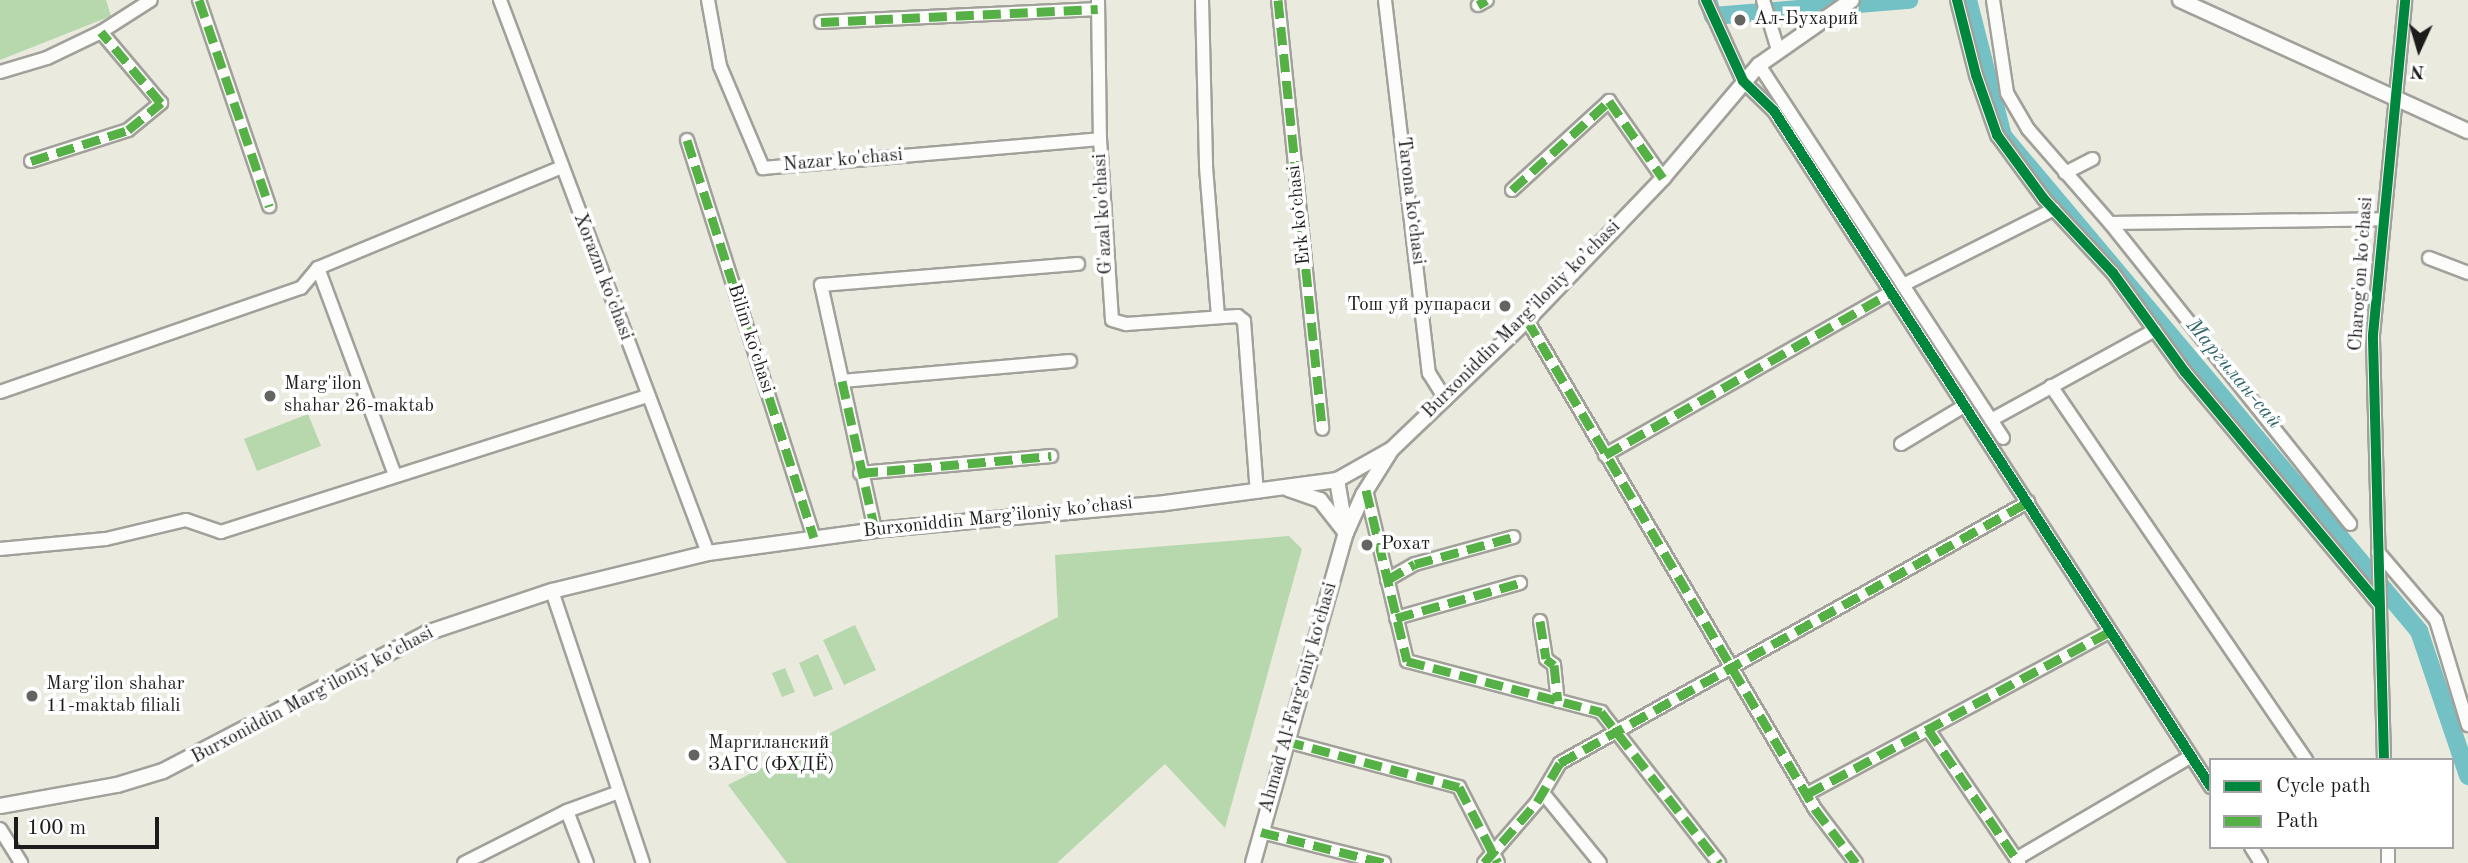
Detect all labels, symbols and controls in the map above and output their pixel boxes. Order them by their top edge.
place label: Ал-Бухарий [1754,9,1858,31]
marker: Ал-Бухарий [1732,12,1748,28]
north arrow [2384,14,2454,84]
text: N [2410,60,2425,80]
street label: Tarona koʻchasi [1391,136,1429,266]
street label: Nazar ko'chasi [782,144,904,178]
street label: G'azal ko'chasi [1089,153,1119,275]
street label: Erk koʻchasi [1283,164,1317,266]
street label: Charog'on ko'chasi [2345,196,2379,352]
street label: Xorazm ko'chasi [567,210,637,344]
street label: Burxoniddin Marg’iloniy ko’chasi [1418,216,1626,424]
street label: Bilim koʻchasi [722,282,778,396]
place label: Тош уй рупараси [1347,295,1491,317]
marker: Тош уй рупараси [1497,298,1513,314]
water label: Маргилан-сай [2180,314,2286,434]
place label: Marg'ilon shahar 26-maktab [284,374,434,418]
marker: Marg'ilon shahar 26-maktab [262,388,278,404]
street label: Burxoniddin Marg’iloniy ko’chasi [862,493,1134,543]
place label: Рохат [1381,534,1430,556]
marker: Рохат [1359,537,1375,553]
street label: Ahmad Al-Fargʻoniy koʻchasi [1255,580,1343,816]
street label: Burxoniddin Marg’iloniy ko’chasi [188,622,438,770]
place label: Marg'ilon shahar 11-maktab filiali [46,674,185,718]
marker: Marg'ilon shahar 11-maktab filiali [24,688,40,704]
place label: Маргиланский ЗАГС (ФХДЁ) [708,733,835,777]
marker: Маргиланский ЗАГС (ФХДЁ) [686,747,702,763]
legend [2209,758,2454,849]
text: Cycle path [2276,776,2371,797]
scale bar [18,804,163,848]
text: Path [2276,811,2319,832]
text: 100 m [27,818,86,839]

